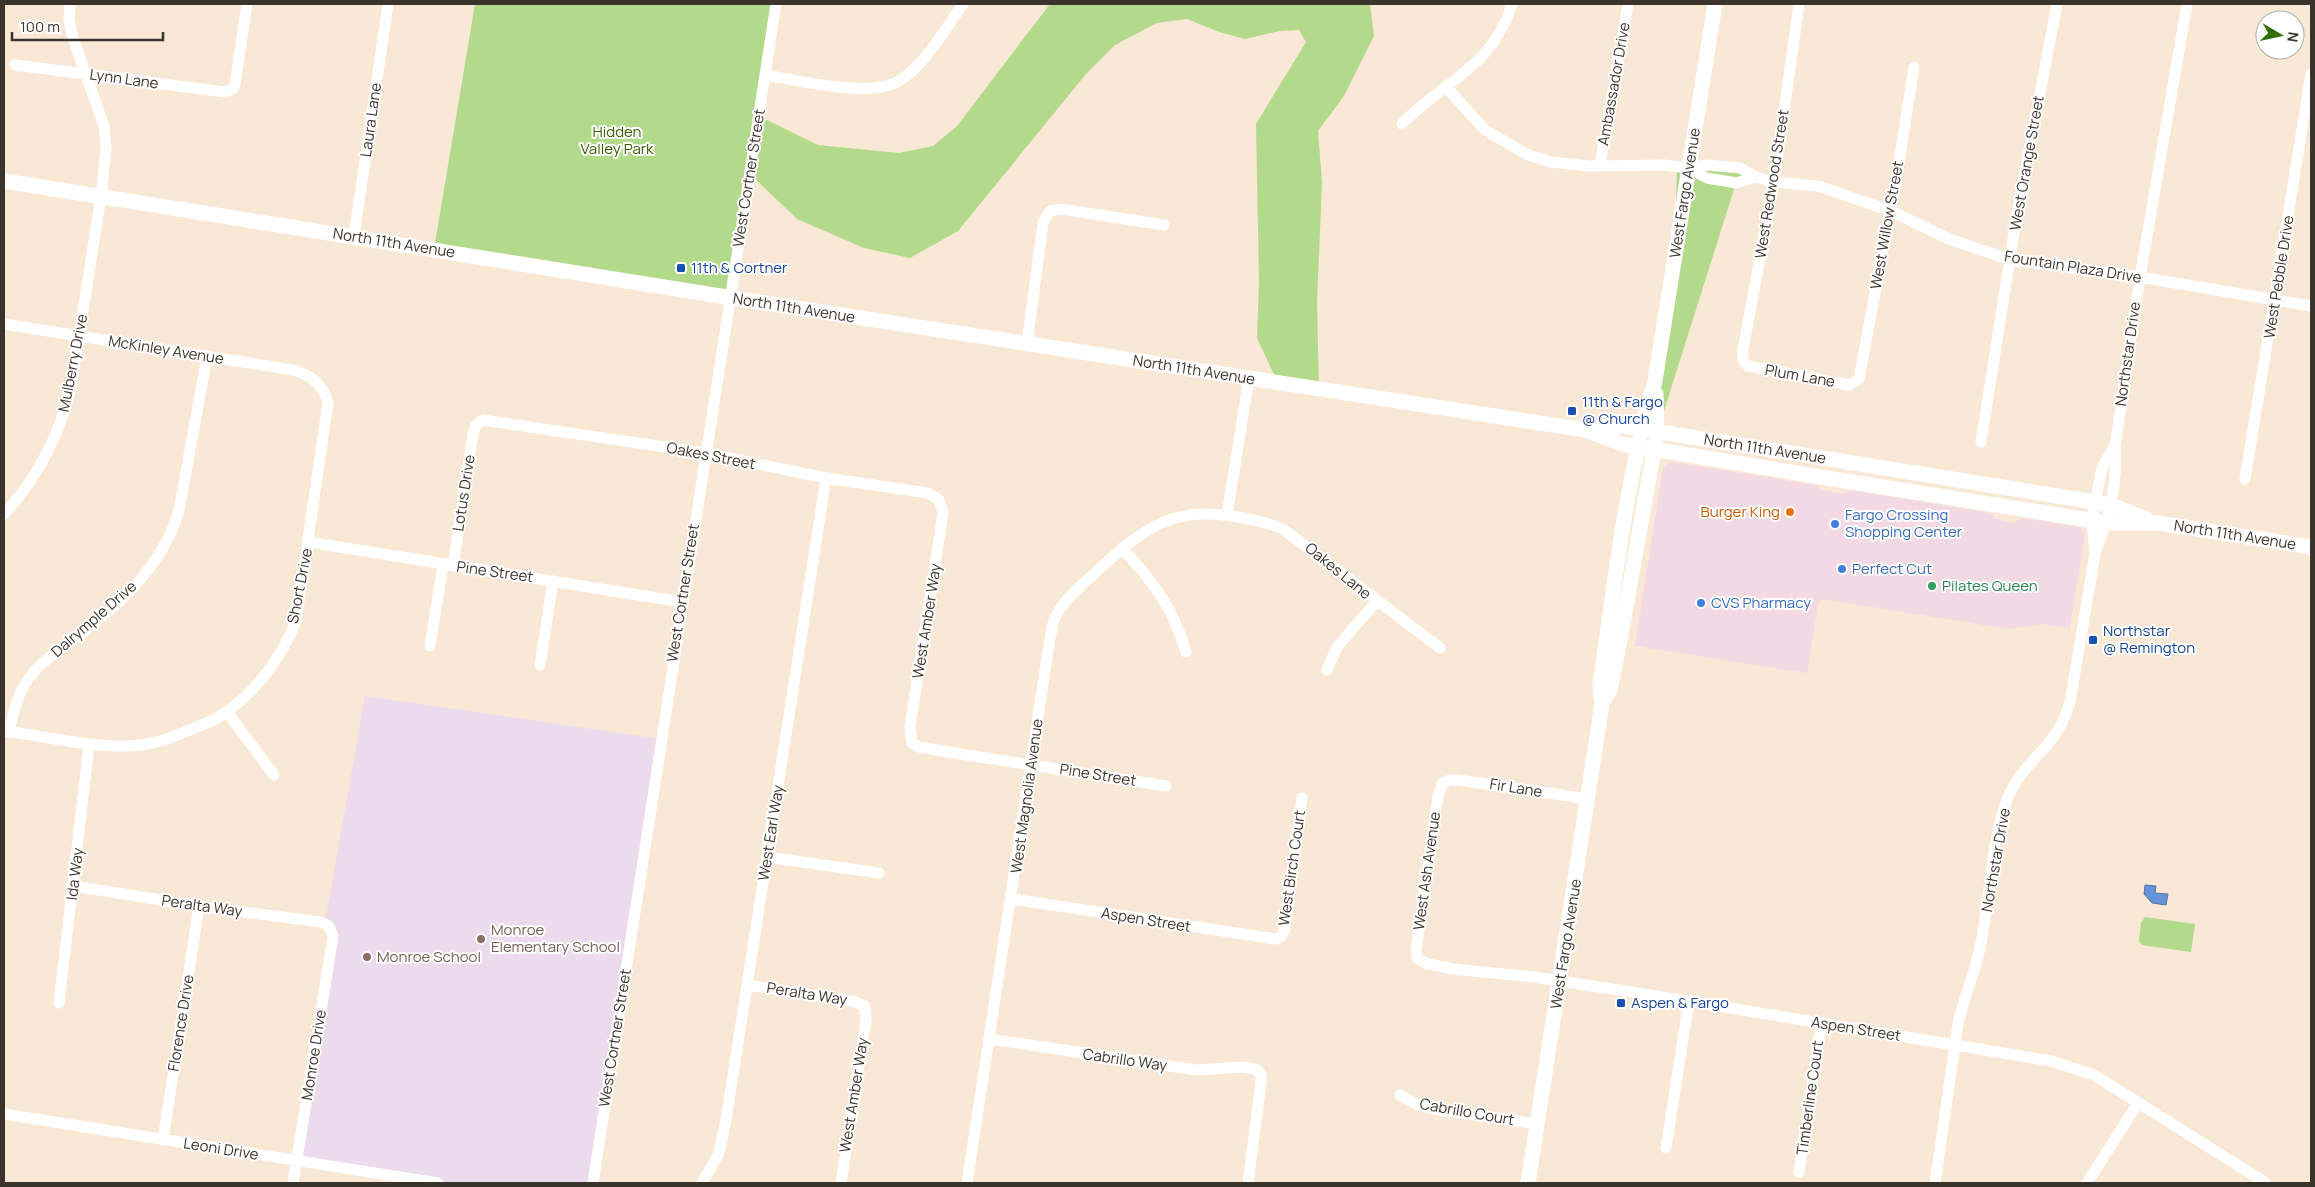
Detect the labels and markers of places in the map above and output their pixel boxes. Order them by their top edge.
place label: 11th & Cortner [691,257,788,278]
marker: 11th & Cortner [675,262,687,274]
place label: 11th & Fargo @ Church [1582,391,1663,429]
marker: 11th & Fargo @ Church [1566,405,1578,417]
place label: Burger King [1701,501,1780,522]
place label: Fargo Crossing Shopping Center [1845,504,1963,542]
marker: Burger King [1784,506,1796,518]
marker: Fargo Crossing Shopping Center [1829,518,1841,530]
place label: Perfect Cut [1852,558,1932,579]
marker: Perfect Cut [1836,563,1848,575]
place label: Pilates Queen [1942,575,2038,596]
marker: Pilates Queen [1926,580,1938,592]
place label: CVS Pharmacy [1711,592,1811,613]
marker: CVS Pharmacy [1695,597,1707,609]
place label: Northstar @ Remington [2103,620,2195,658]
marker: Northstar @ Remington [2087,634,2099,646]
place label: Monroe Elementary School [491,919,620,957]
marker: Monroe Elementary School [475,933,487,945]
place label: Monroe School [377,946,481,967]
marker: Monroe School [361,951,373,963]
place label: Aspen & Fargo [1631,992,1729,1013]
marker: Aspen & Fargo [1615,997,1627,1009]

